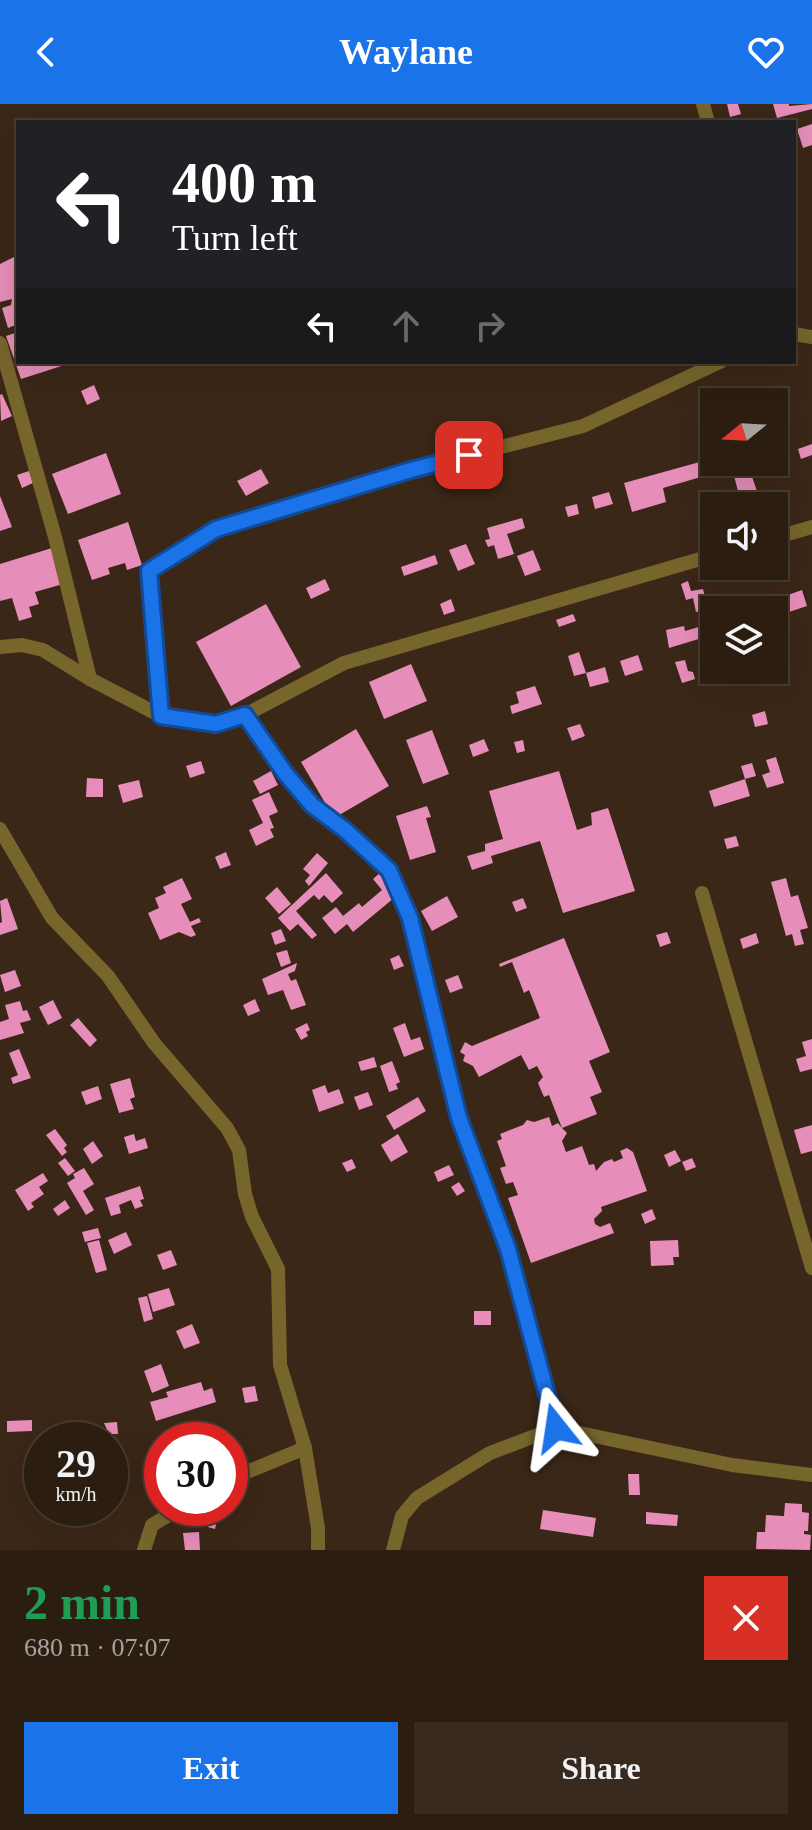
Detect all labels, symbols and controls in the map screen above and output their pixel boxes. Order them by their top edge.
icon: back [24,30,68,74]
icon: heart [744,30,788,74]
text: Waylane [339,32,473,72]
icon: left [40,152,144,256]
text: 400 m [172,152,317,214]
text: Turn left [172,218,298,258]
icon: left [300,304,344,348]
icon: ahead [384,304,428,348]
icon: right [468,304,512,348]
north arrow [700,388,788,476]
map controls [700,388,788,684]
pin [435,421,503,489]
icon: arrive [447,433,491,477]
button: sound [700,492,788,580]
button: layers [700,596,788,684]
position arrow [514,1386,598,1470]
speed limit sign: 30 [144,1422,248,1526]
text: 29 [56,1441,96,1486]
text: km/h [55,1483,97,1505]
text: 2 min [24,1576,140,1629]
button: close [704,1576,788,1660]
text: 680 m · 07:07 [24,1633,171,1662]
button: Exit [24,1722,398,1814]
button: Share [414,1722,788,1814]

